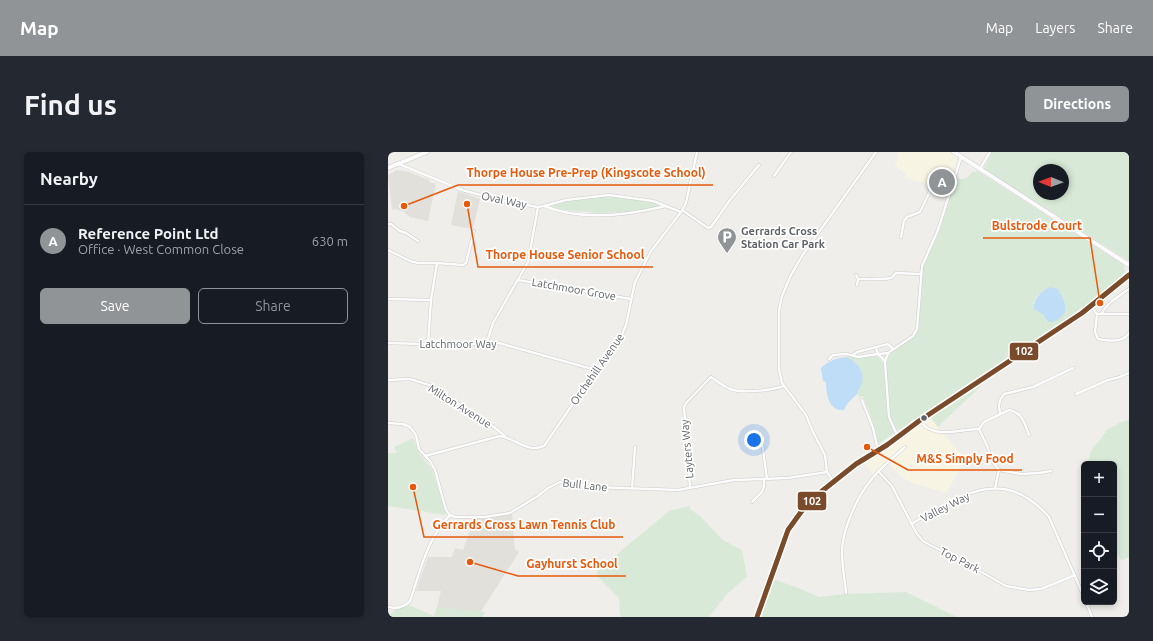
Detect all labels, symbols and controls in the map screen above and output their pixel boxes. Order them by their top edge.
text: Map [20,17,59,39]
text: Map [986,20,1013,36]
text: Layers [1035,20,1075,36]
text: Share [1097,20,1133,36]
button: Directions [1025,86,1129,122]
text: Find us [24,89,117,120]
callout: Thorpe House Pre-Prep (Kingscote School) [458,161,713,185]
north arrow [1033,164,1069,200]
text: Thorpe House Pre-Prep (Kingscote School) [466,166,706,180]
pin: A [929,167,955,197]
text: Nearby [40,169,98,188]
street label: Oval Way [480,189,528,211]
callout: Bulstrode Court [983,214,1090,238]
text: Bulstrode Court [992,219,1082,232]
text: Reference Point Ltd [78,225,218,242]
place label: Gerrards Cross Station Car Park [741,225,826,250]
parking icon: Gerrards Cross Station Car Park [716,226,738,254]
text: A [48,234,58,248]
text: 630 m [312,234,348,248]
text: Office · West Common Close [78,242,244,256]
callout: Thorpe House Senior School [478,243,653,267]
text: Thorpe House Senior School [486,248,645,261]
street label: Latchmoor Grove [531,276,617,302]
button: Save [40,288,190,324]
button: Share [198,288,348,324]
street label: Orchehill Avenue [568,331,626,407]
street label: Latchmoor Way [420,338,497,350]
line badge: 102 [1009,342,1039,361]
text: 102 [1015,345,1033,357]
street label: Milton Avenue [426,382,494,430]
unlabelled marker [919,413,929,423]
street label: Layters Way [678,418,696,479]
your location [744,430,764,450]
callout: M&S Simply Food [908,446,1022,470]
text: M&S Simply Food [916,452,1014,465]
map controls [1081,461,1117,605]
button: + [1081,461,1117,497]
street label: Bull Lane [562,477,608,493]
street label: Valley Way [919,489,972,524]
line badge: 102 [797,491,827,511]
text: 102 [803,495,821,507]
button: − [1081,497,1117,533]
callout: Gerrards Cross Lawn Tennis Club [424,513,623,537]
text: Gerrards Cross Lawn Tennis Club [432,518,616,531]
button: locate [1081,533,1117,569]
street label: Top Park [938,545,982,575]
callout: Gayhurst School [518,552,626,576]
text: Gayhurst School [526,557,618,570]
button: layers [1081,569,1117,605]

